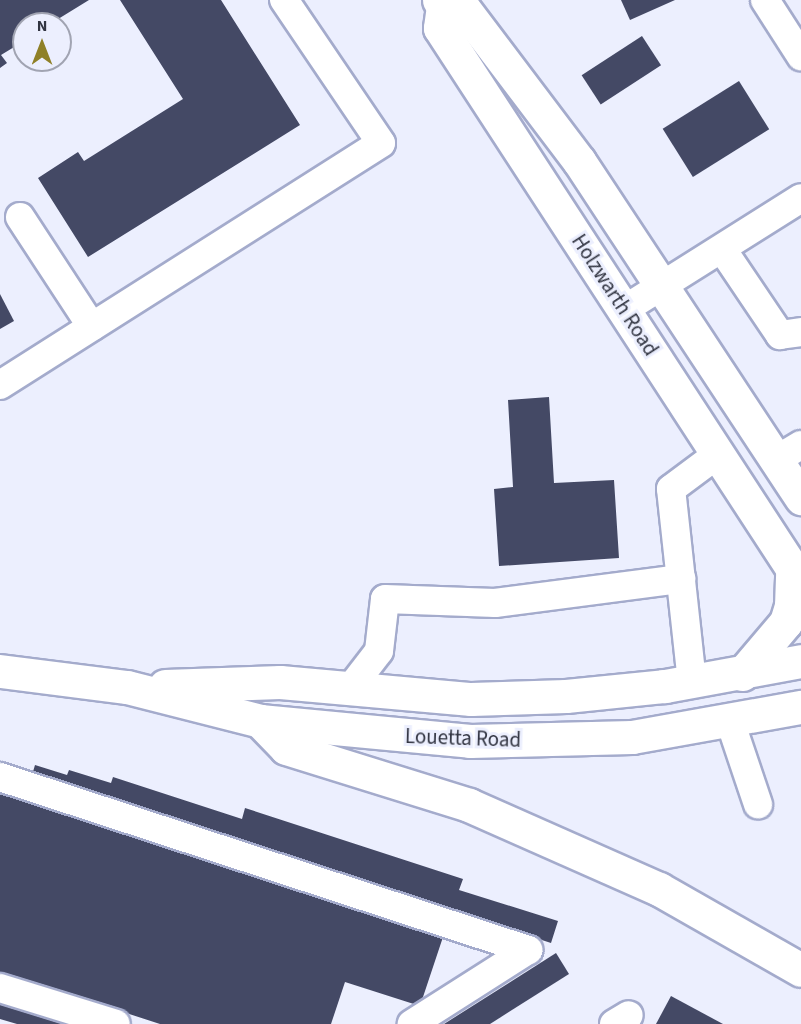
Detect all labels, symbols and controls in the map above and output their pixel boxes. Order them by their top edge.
north arrow [12,12,72,72]
text: N [37,15,47,37]
street label: Holzwarth Road [566,229,664,361]
street label: Louetta Road [405,723,521,753]

